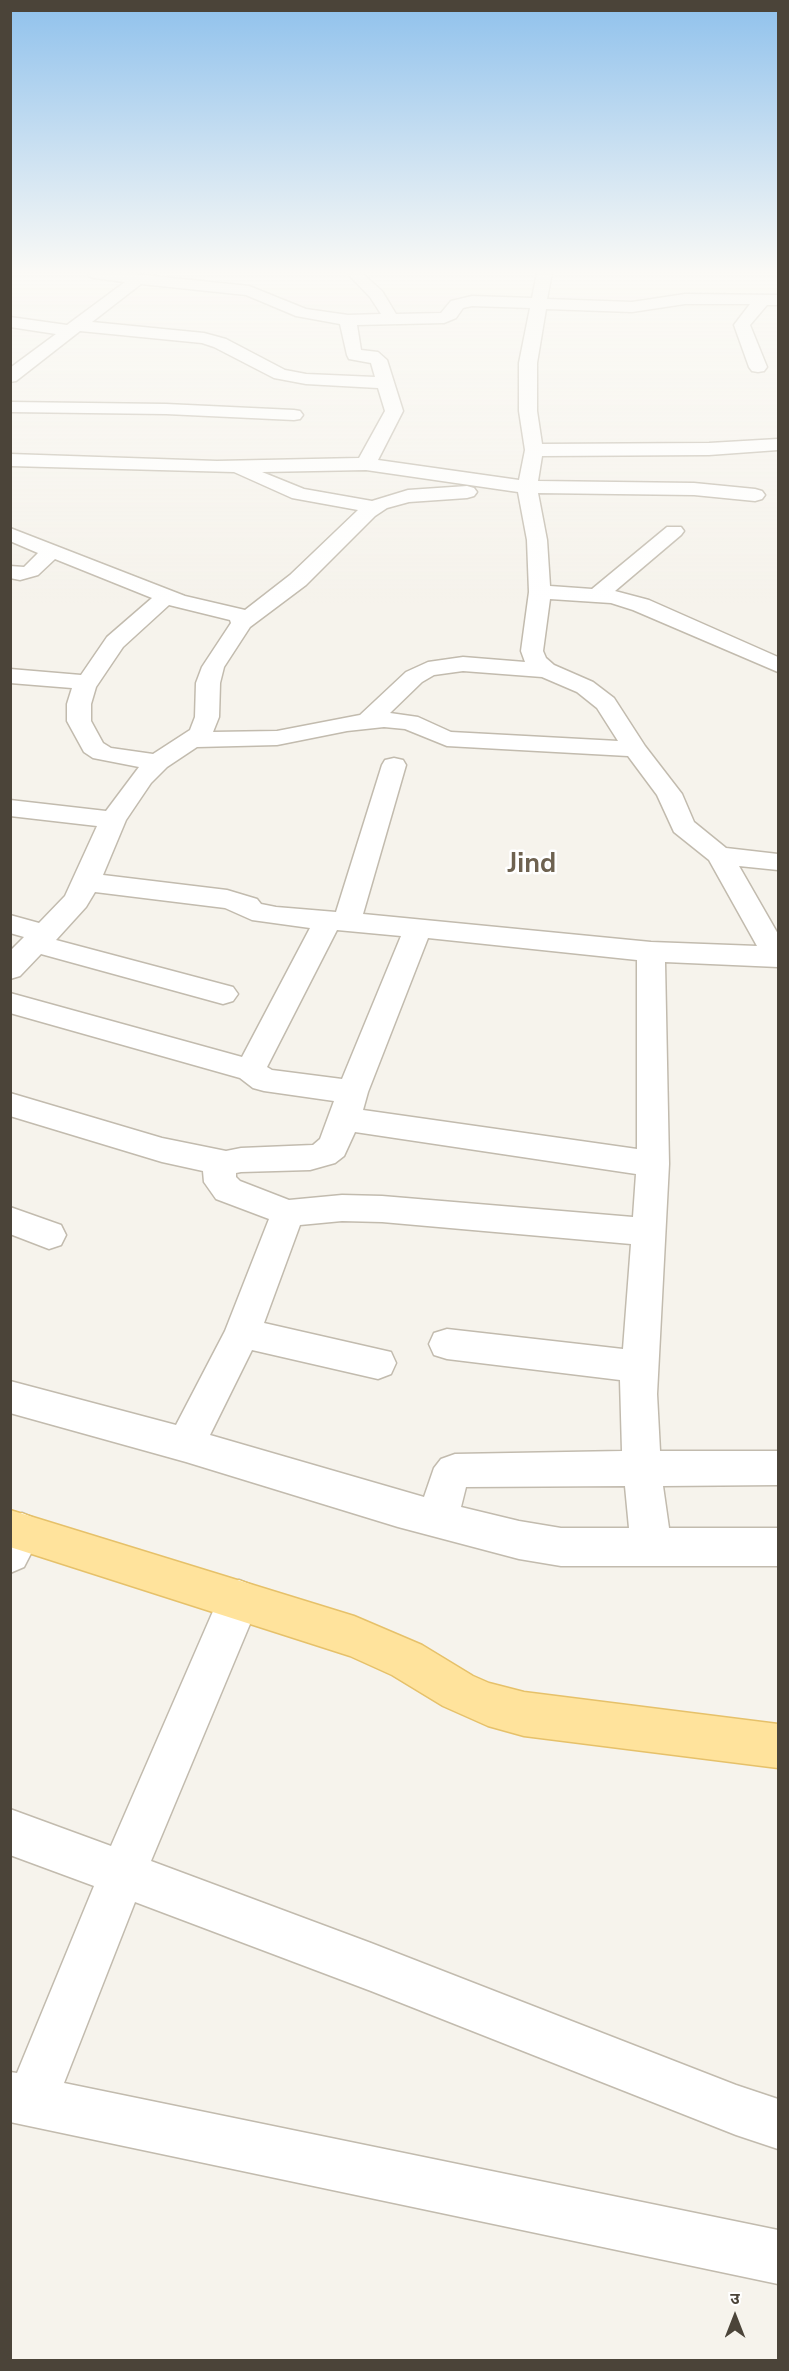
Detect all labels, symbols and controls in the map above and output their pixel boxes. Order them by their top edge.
district label: Jind [508,849,556,881]
north arrow [705,2287,765,2347]
text: उ [730,2288,740,2310]

